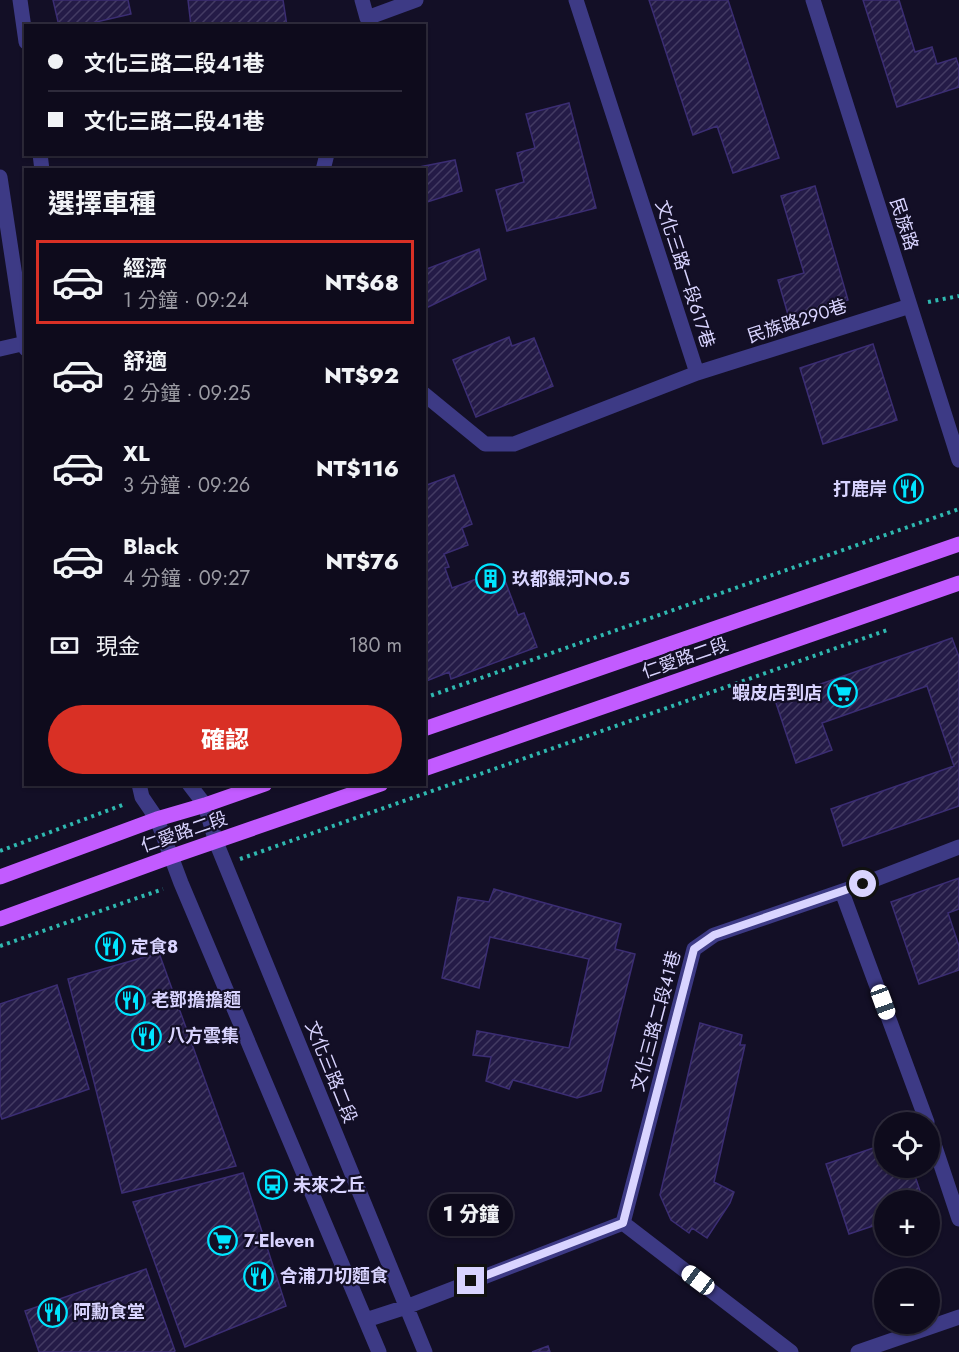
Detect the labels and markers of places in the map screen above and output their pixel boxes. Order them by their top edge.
restaurant icon: 打鹿岸 [892,473,924,505]
place label: 打鹿岸 [833,476,887,502]
building icon: 玖都銀河NO.5 [475,563,507,595]
place label: 玖都銀河NO.5 [512,566,630,592]
supermarket icon: 蝦皮店到店 [827,677,859,709]
place label: 蝦皮店到店 [732,680,822,706]
restaurant icon: 定食8 [94,931,126,963]
place label: 定食8 [131,934,178,960]
restaurant icon: 老鄧擔擔麵 [114,984,146,1016]
place label: 老鄧擔擔麵 [151,987,241,1013]
restaurant icon: 八方雲集 [130,1020,162,1052]
place label: 八方雲集 [167,1023,239,1049]
bus stop icon: 未來之丘 [256,1169,288,1201]
place label: 未來之丘 [293,1172,365,1198]
supermarket icon: 7-Eleven [207,1225,239,1257]
place label: 7-Eleven [244,1228,315,1254]
restaurant icon: 合浦刀切麵食 [243,1260,275,1292]
place label: 合浦刀切麵食 [280,1263,388,1289]
restaurant icon: 阿勳食堂 [36,1296,68,1328]
place label: 阿勳食堂 [73,1299,145,1325]

